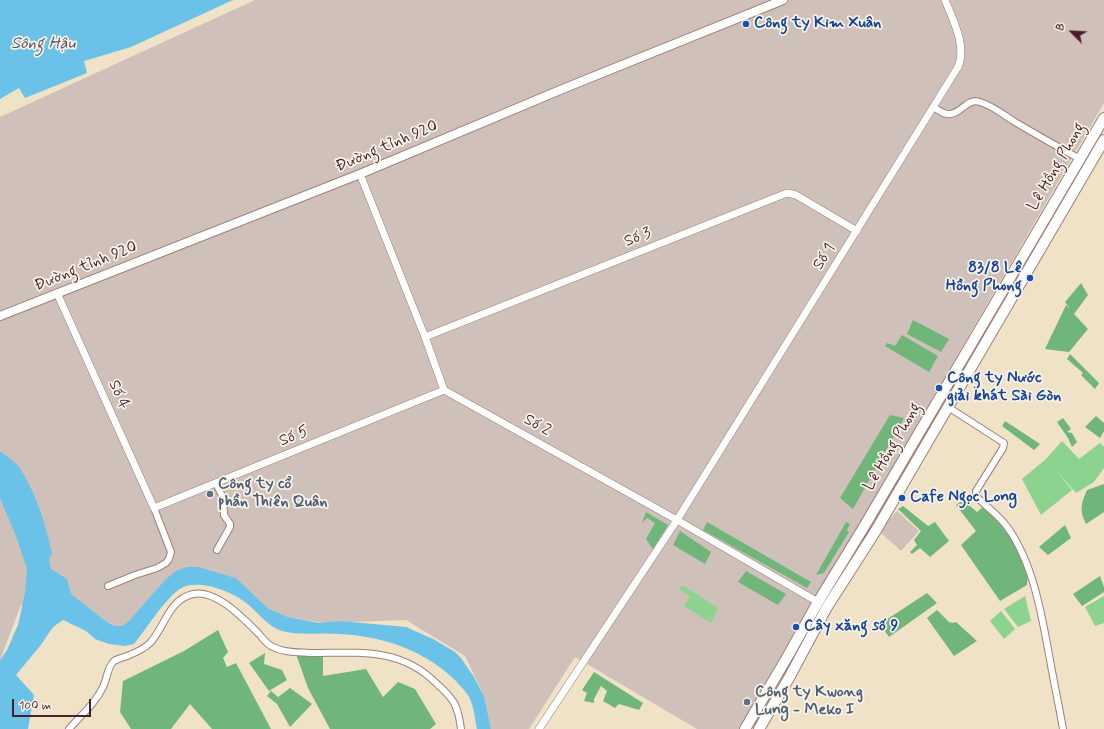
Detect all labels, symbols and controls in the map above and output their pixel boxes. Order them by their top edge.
north arrow [1052,12,1092,52]
place label: Công ty Kim Xuân [754,14,881,34]
marker: Công ty Kim Xuân [741,19,751,29]
text: B [1053,21,1069,33]
water label: Sông Hậu [11,34,75,54]
street label: Đường tỉnh 920 [333,117,441,177]
street label: Lê Hồng Phong [1024,120,1090,214]
street label: Số 3 [622,224,654,252]
street label: Đường tỉnh 920 [32,238,140,296]
street label: Số 1 [810,240,840,274]
place label: 83/8 Lê Hồng Phong [946,259,1022,297]
marker: 83/8 Lê Hồng Phong [1025,273,1035,283]
place label: Công ty Nước giải khát Sài Gòn [947,369,1061,407]
street label: Số 4 [103,378,133,412]
marker: Công ty Nước giải khát Sài Gòn [934,383,944,393]
street label: Lê Hồng Phong [860,400,926,494]
street label: Số 2 [520,411,554,441]
street label: Số 5 [277,423,311,451]
place label: Công ty cổ phần Thiên Quân [218,475,328,513]
place label: Cafe Ngọc Long [910,488,1017,508]
marker: Công ty cổ phần Thiên Quân [205,489,215,499]
marker: Cafe Ngọc Long [897,493,907,503]
place label: Cây xăng số 9 [804,617,898,637]
marker: Cây xăng số 9 [791,622,801,632]
place label: Công ty Kwong Lung - Meko I [755,683,863,721]
scale bar [14,691,93,717]
marker: Công ty Kwong Lung - Meko I [742,697,752,707]
text: 100 m [19,698,51,714]

